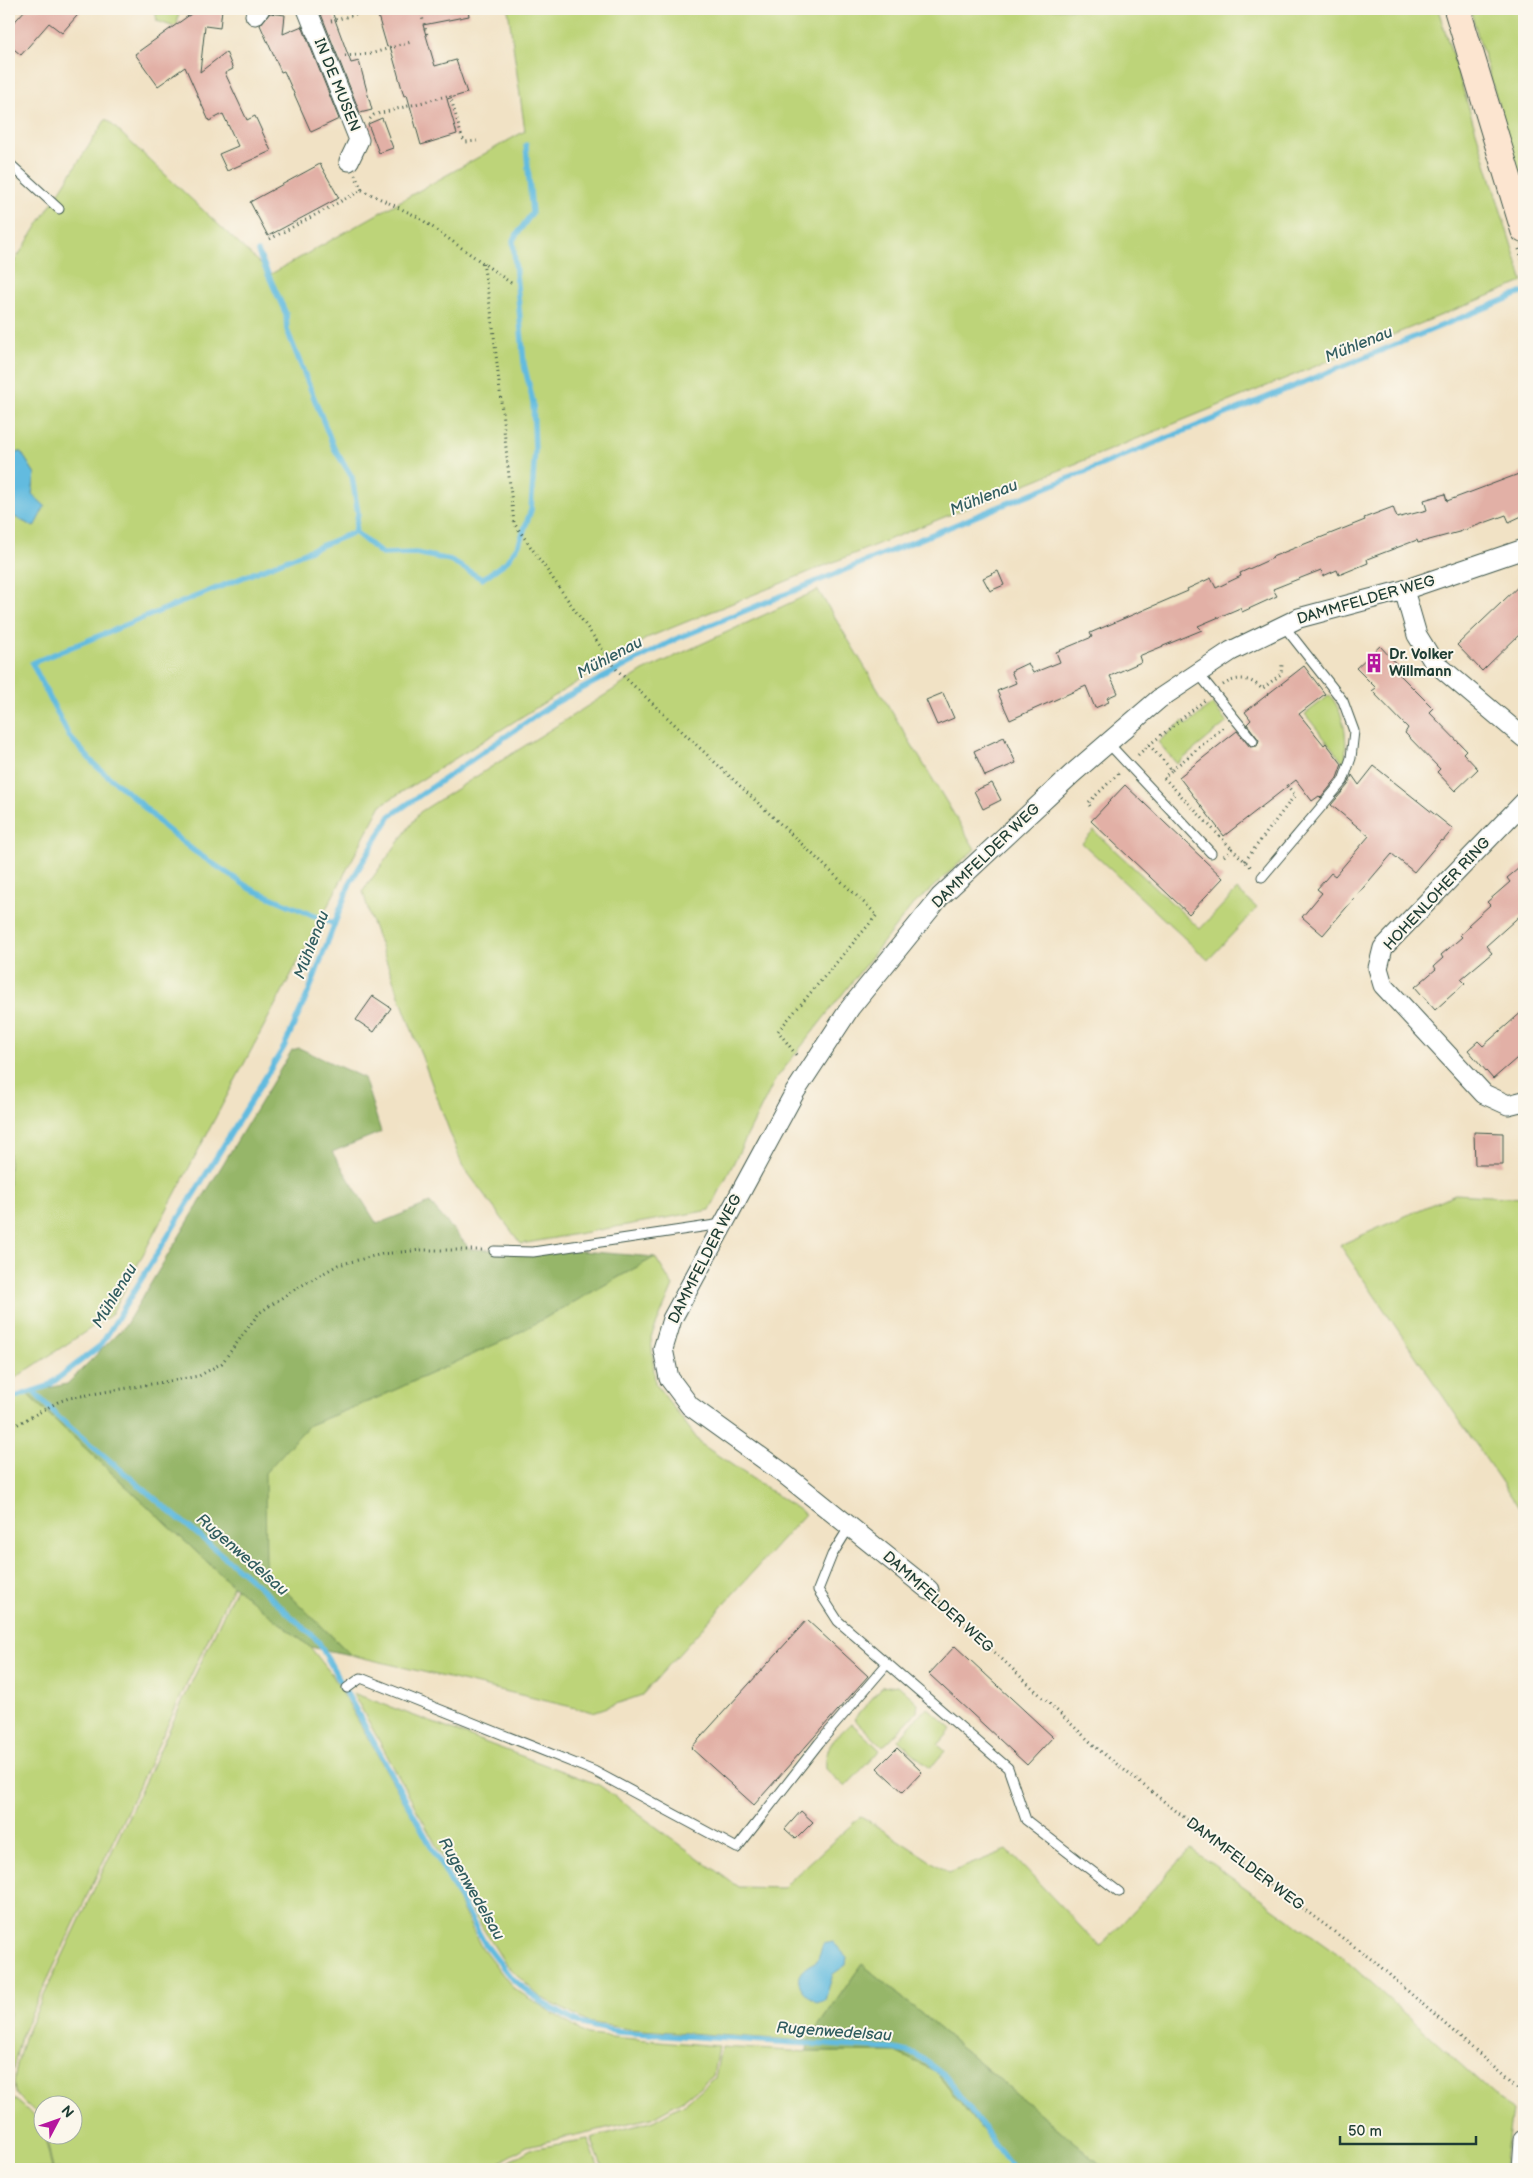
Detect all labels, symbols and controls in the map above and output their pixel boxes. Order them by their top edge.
street label: IN DE MUSEN [310,36,364,134]
water label: Mühlenau [1322,323,1396,367]
water label: Mühlenau [947,476,1021,520]
street label: DAMMFELDER WEG [1295,571,1437,629]
water label: Mühlenau [574,633,646,683]
place label: Dr. Volker Willmann [1389,645,1455,681]
building icon: Dr. Volker Willmann [1363,652,1385,674]
street label: DAMMFELDER WEG [928,800,1044,912]
street label: HOHENLOHER RING [1380,834,1494,954]
water label: Mühlenau [290,908,334,982]
street label: DAMMFELDER WEG [664,1191,746,1327]
water label: Mühlenau [88,1260,142,1331]
water label: Rugenwedelsau [192,1510,292,1600]
street label: DAMMFELDER WEG [879,1547,997,1657]
street label: DAMMFELDER WEG [1182,1814,1308,1914]
water label: Rugenwedelsau [434,1834,508,1944]
water label: Rugenwedelsau [776,2018,892,2046]
north arrow [32,2096,82,2146]
text: N [58,2102,77,2121]
scale bar [1340,2113,1477,2145]
text: 50 m [1348,2122,1382,2141]

